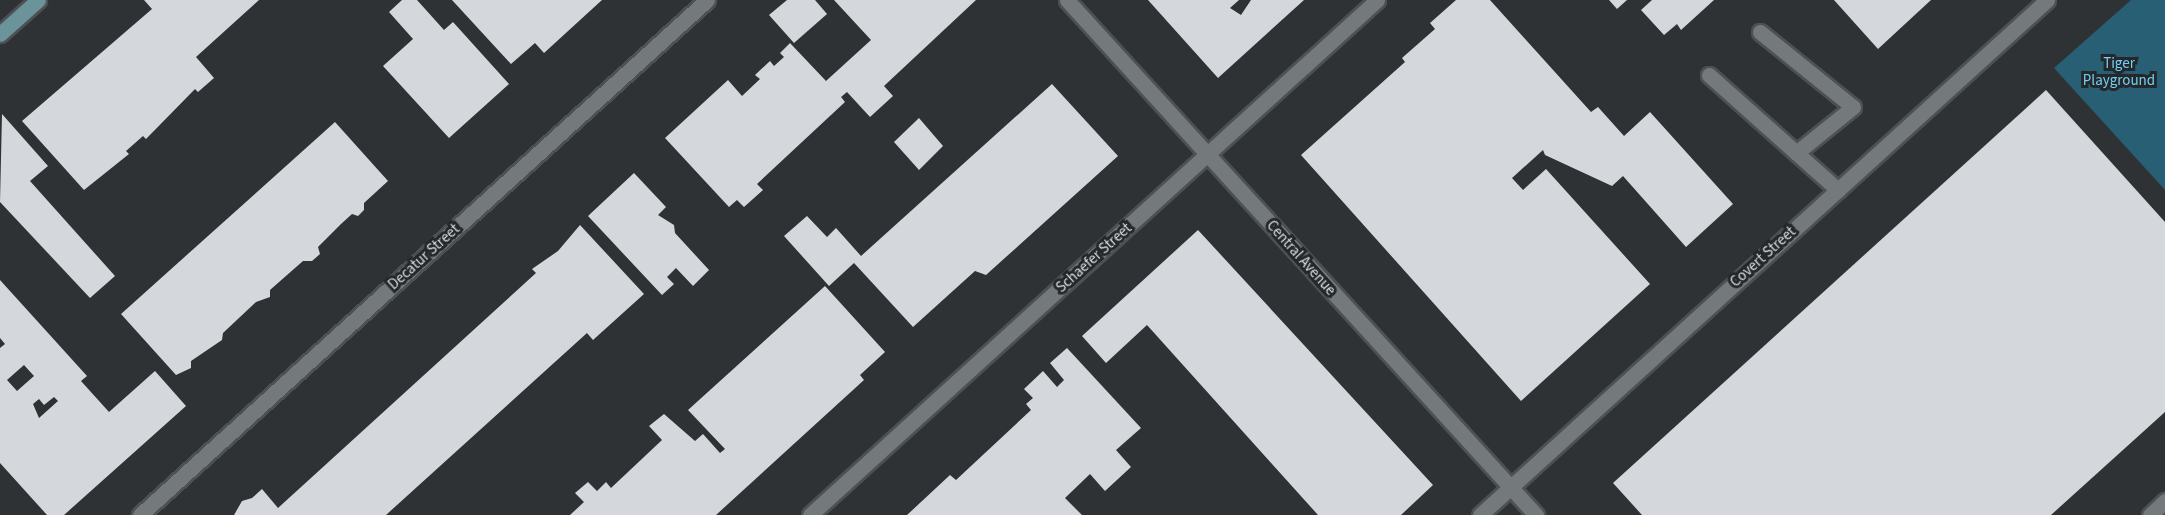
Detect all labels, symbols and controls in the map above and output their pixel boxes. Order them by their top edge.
park label: Tiger Playground [2083,54,2155,89]
street label: Central Avenue [1263,217,1339,299]
street label: Schaefer Street [1053,219,1135,297]
street label: Decatur Street [385,220,463,294]
street label: Covert Street [1727,223,1799,291]

